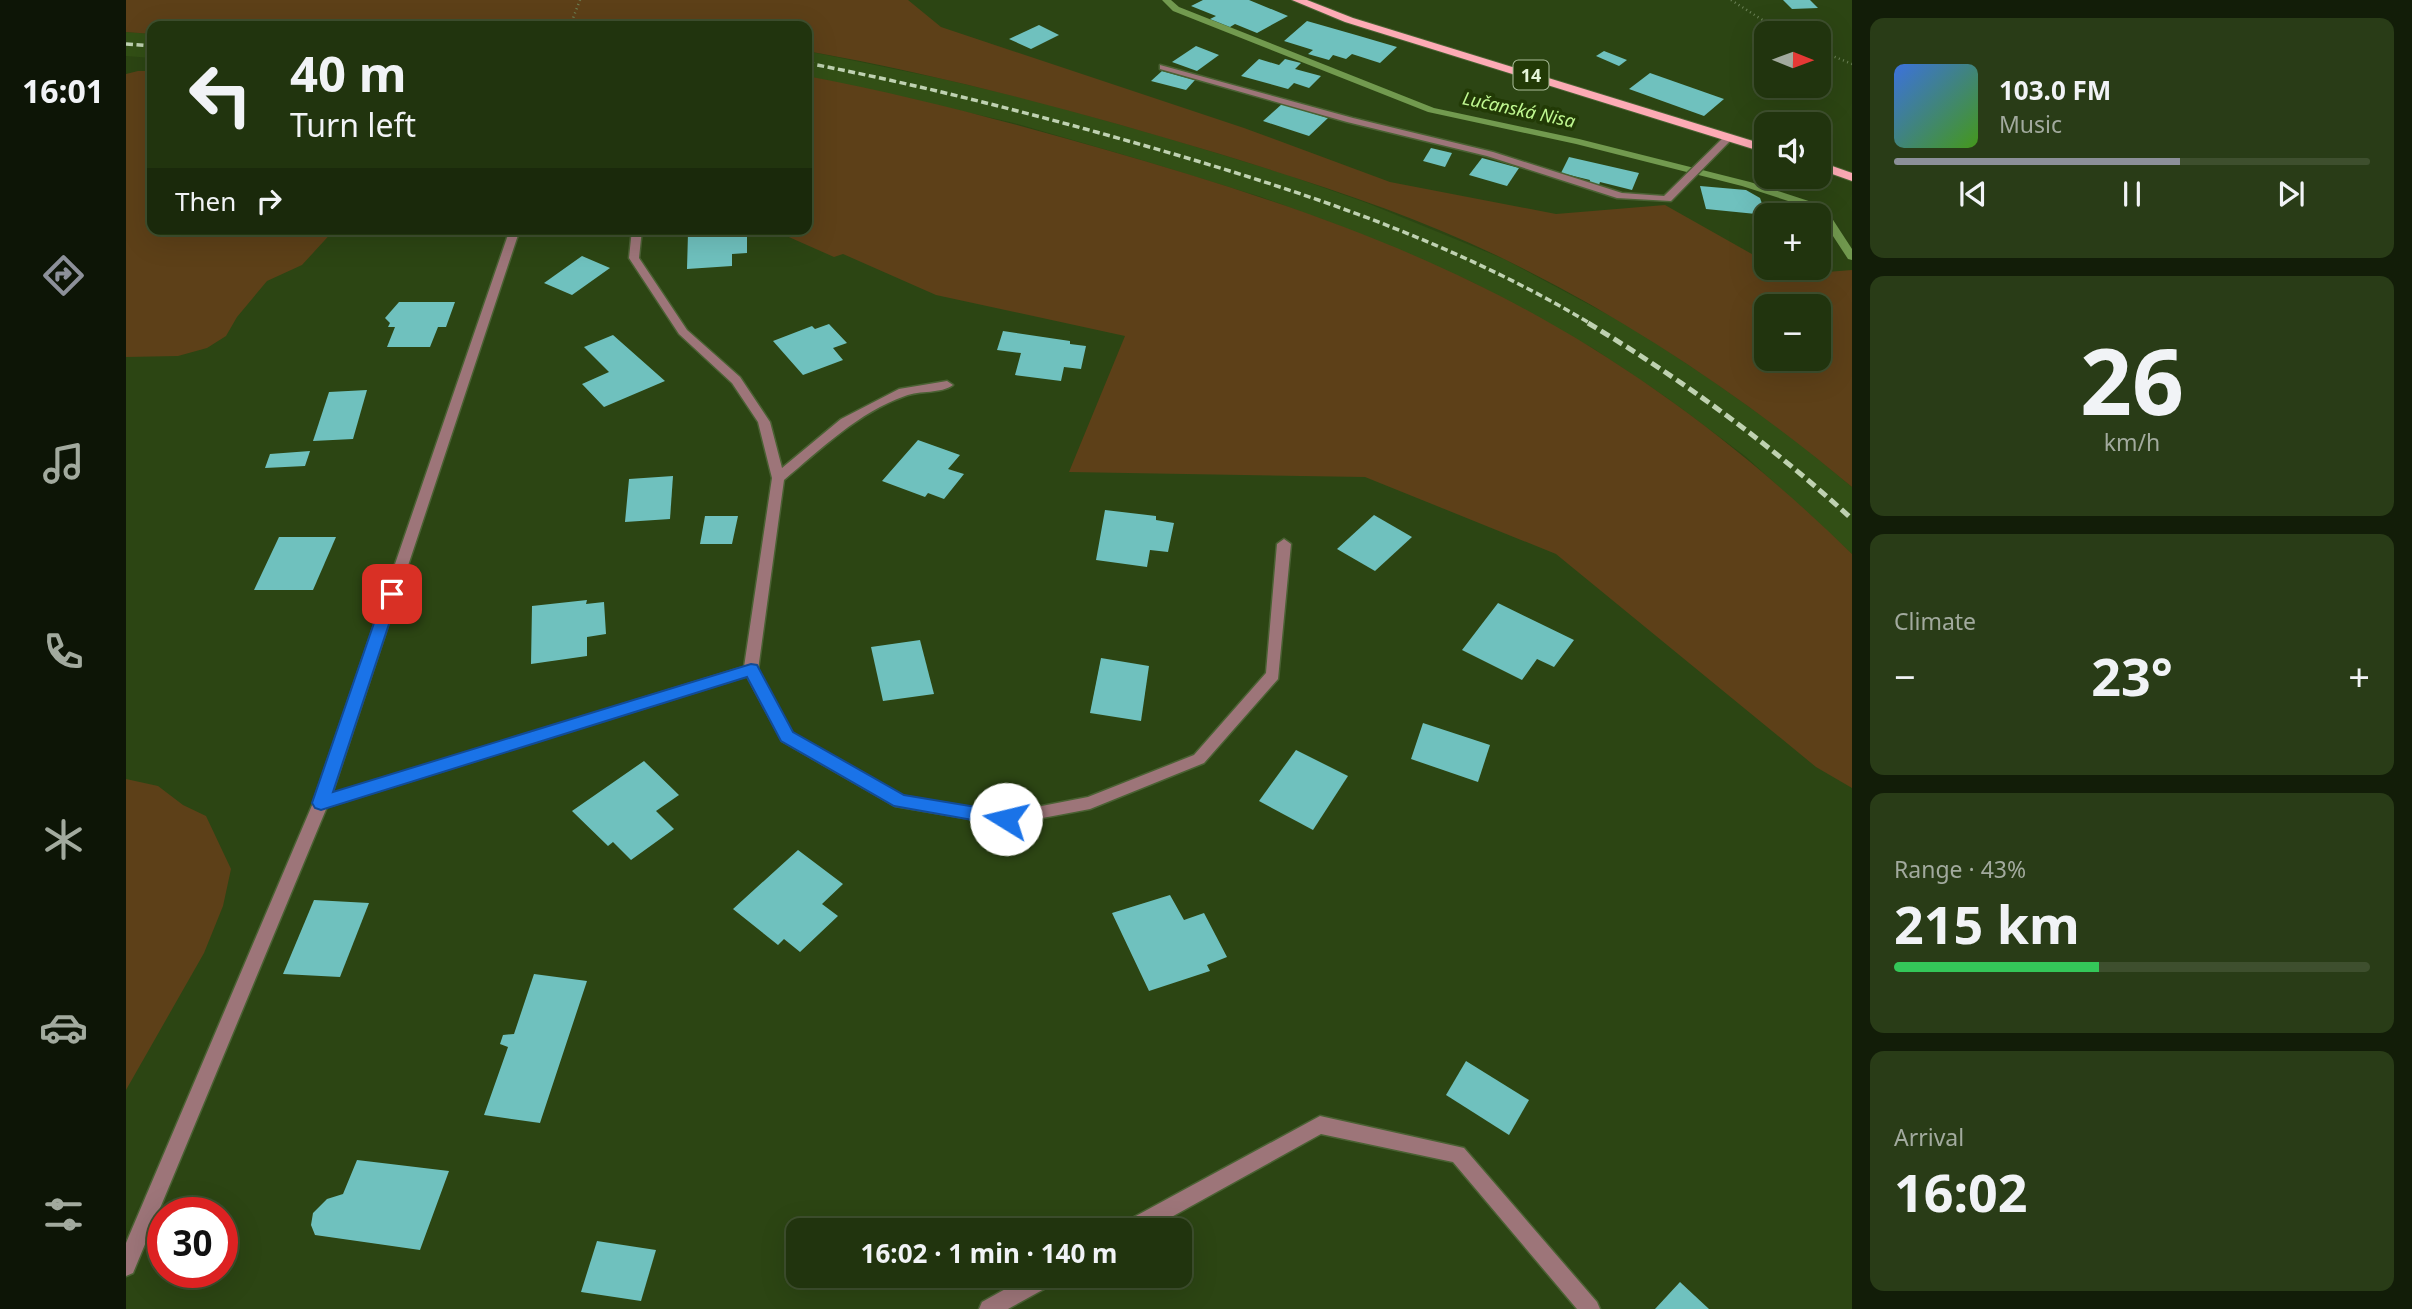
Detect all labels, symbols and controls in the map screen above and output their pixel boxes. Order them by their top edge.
north arrow [1754,21,1830,98]
map controls [1754,21,1831,371]
text: 40 m [290,40,407,106]
icon: left [175,49,266,140]
road number: 14 [1514,60,1548,90]
text: 16:01 [22,69,104,112]
text: 103.0 FM [1999,72,2111,108]
water label: Lučanská Nisa [1460,85,1578,133]
text: Turn left [290,103,416,146]
text: Music [1999,108,2062,140]
button: sound [1754,112,1831,189]
icon: previous [1954,175,1992,213]
icon: pause [2113,175,2151,213]
icon: next [2272,175,2310,213]
icon: right [250,182,288,220]
text: Then [175,183,236,219]
button: + [1754,203,1831,280]
icon: directions [39,251,88,300]
button: − [1754,294,1831,371]
text: 26 [2080,318,2184,442]
text: km/h [2104,426,2160,458]
icon: music [39,439,88,488]
pin [362,564,422,624]
icon: arrive [373,575,411,613]
text: Climate [1894,605,1976,637]
icon: phone [39,627,88,676]
text: 23° [2091,640,2173,711]
text: − [1894,650,1916,702]
text: + [2348,650,2370,702]
position arrow [969,782,1043,856]
icon: climate [39,815,88,864]
text: Range · 43% [1894,853,2026,885]
text: 215 km [1894,888,2080,959]
icon: car [39,1003,88,1052]
text: Arrival [1894,1121,1964,1153]
text: 16:02 [1894,1156,2028,1227]
icon: filters [39,1190,88,1239]
speed limit sign: 30 [147,1197,238,1288]
text: 16:02 · 1 min · 140 m [861,1235,1117,1271]

